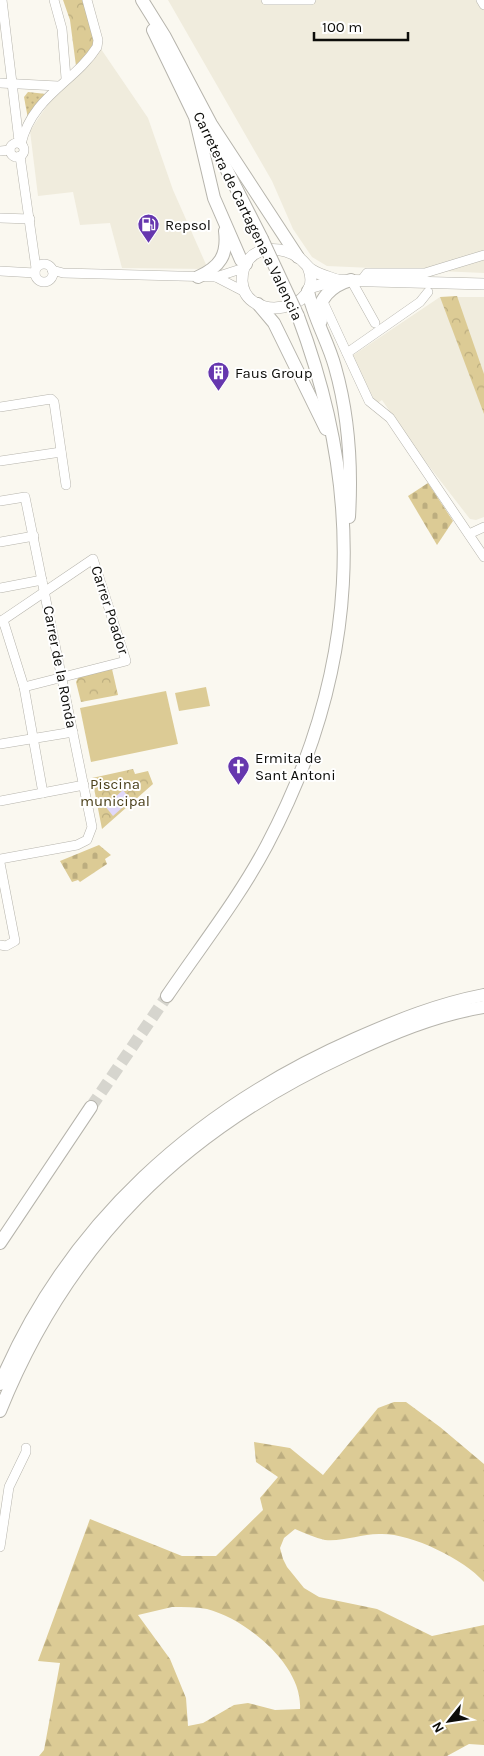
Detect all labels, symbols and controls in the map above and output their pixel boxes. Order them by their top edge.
scale bar [314,10,408,42]
text: 100 m [322,18,362,36]
street label: Carretera de Cartagena a Valencia [189,109,307,323]
fuel station icon: Repsol [137,213,161,244]
place label: Repsol [165,216,211,234]
building icon: Faus Group [207,361,231,392]
place label: Faus Group [235,364,312,382]
street label: Carrer Poador [87,563,133,657]
street label: Carrer de la Ronda [39,604,81,730]
place label: Ermita de Sant Antoni [255,749,336,784]
church icon: Ermita de Sant Antoni [227,755,251,786]
park label: Piscina municipal [80,775,150,810]
north arrow [424,1696,474,1746]
text: N [428,1719,448,1736]

